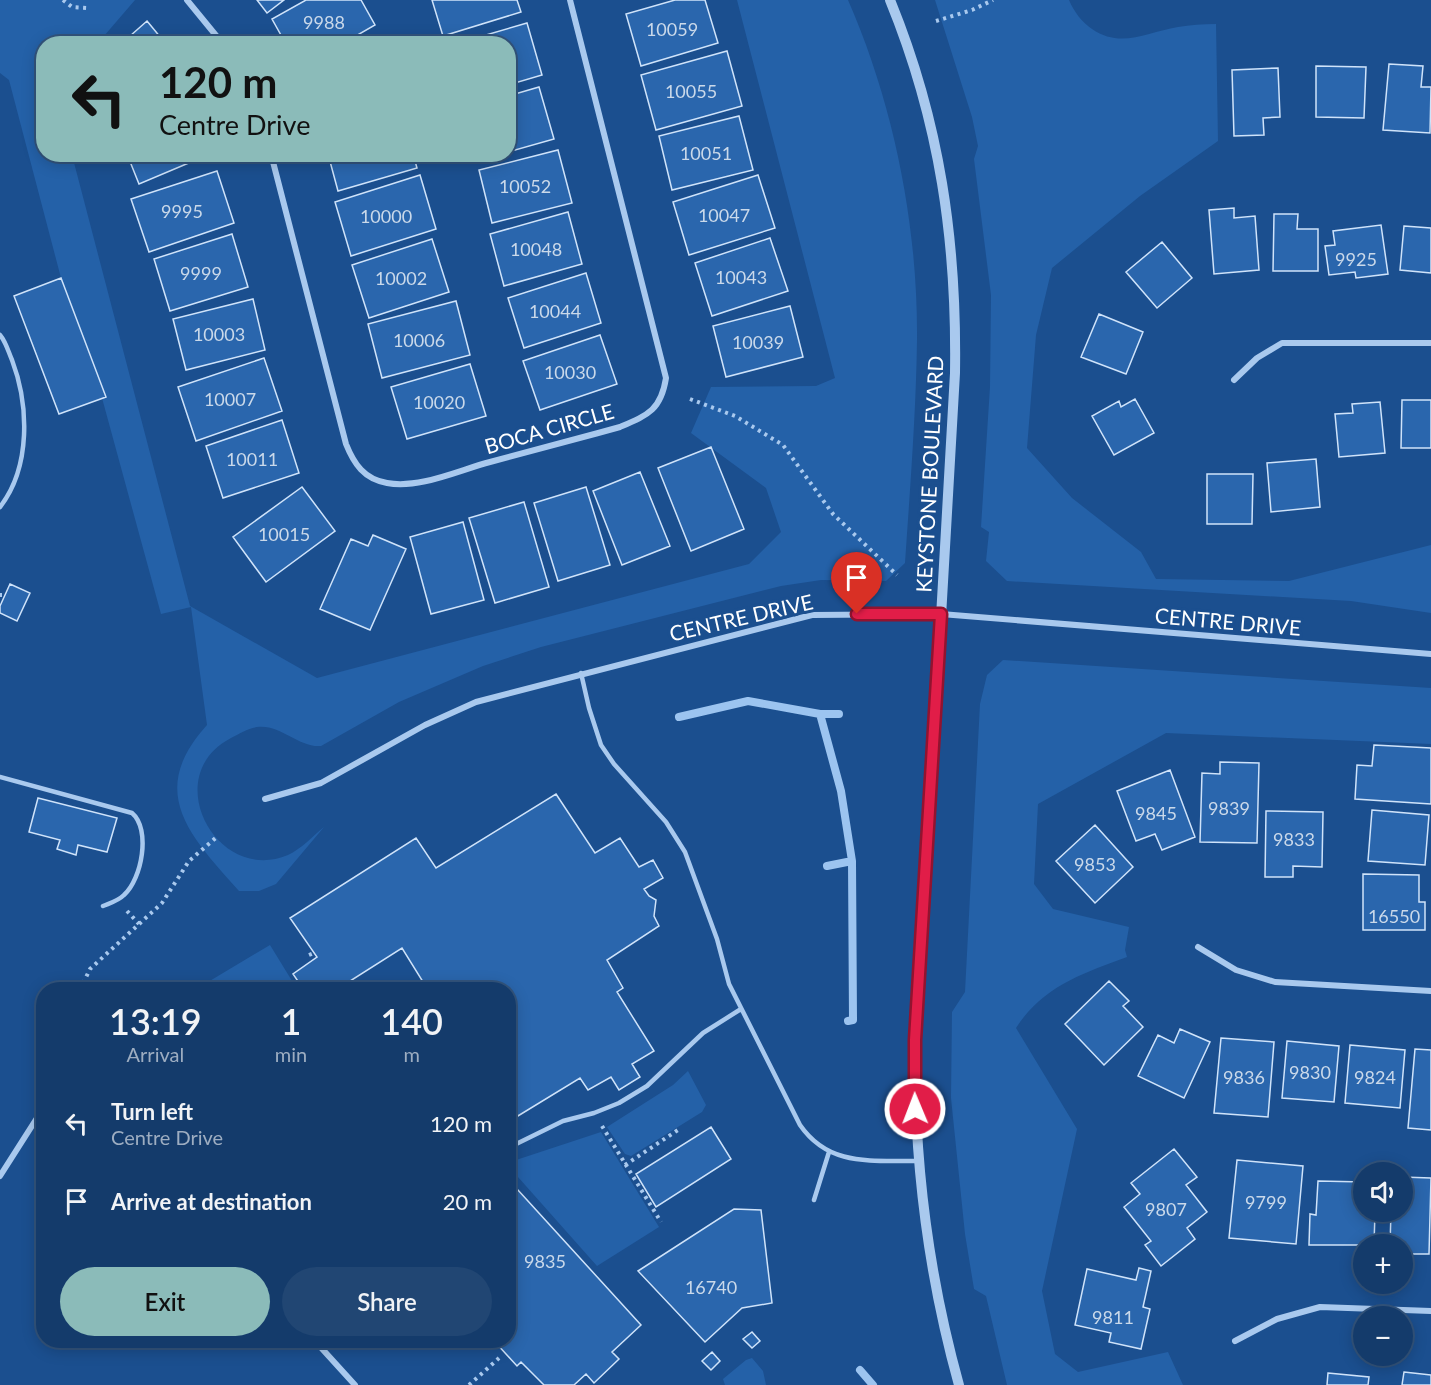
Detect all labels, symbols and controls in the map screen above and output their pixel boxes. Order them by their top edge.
house number: 9988 [303,11,345,33]
house number: 10059 [646,18,698,40]
text: 120 m [159,57,277,107]
icon: left [60,60,138,138]
house number: 10055 [665,80,717,102]
text: Centre Drive [159,108,310,141]
house number: 10051 [680,142,732,164]
house number: 10052 [499,175,551,197]
house number: 9995 [161,200,203,222]
house number: 10047 [698,204,750,226]
house number: 10000 [360,205,412,227]
house number: 10048 [510,238,562,260]
house number: 9925 [1335,248,1377,270]
house number: 9999 [180,262,222,284]
house number: 10043 [715,266,767,288]
house number: 10002 [375,267,427,289]
house number: 10044 [529,300,581,322]
house number: 10003 [193,323,245,345]
house number: 10006 [393,329,445,351]
house number: 10039 [732,331,784,353]
street label: KEYSTONE BOULEVARD [910,355,948,593]
house number: 10030 [544,361,596,383]
house number: 10007 [204,388,256,410]
house number: 10020 [413,391,465,413]
street label: BOCA CIRCLE [482,398,616,458]
house number: 10011 [226,448,278,470]
house number: 10015 [258,523,310,545]
pin [831,552,882,614]
icon: arrive [840,561,873,594]
street label: CENTRE DRIVE [667,588,815,646]
street label: CENTRE DRIVE [1154,602,1302,640]
house number: 9839 [1208,797,1250,819]
house number: 9845 [1135,802,1177,824]
house number: 9833 [1273,828,1315,850]
house number: 9853 [1074,853,1116,875]
house number: 16550 [1368,905,1420,927]
text: 13:19 [109,999,202,1043]
text: 1 [281,999,301,1043]
text: 140 [380,999,443,1043]
text: Arrival [127,1042,184,1066]
text: min [275,1042,307,1066]
text: m [403,1042,420,1066]
house number: 9830 [1289,1061,1331,1083]
house number: 9836 [1223,1066,1265,1088]
house number: 9824 [1354,1066,1396,1088]
position arrow [883,1077,947,1141]
text: Turn left [111,1098,193,1125]
icon: left [60,1107,93,1140]
text: 120 m [430,1110,492,1137]
text: Centre Drive [111,1125,223,1149]
map controls [1353,1162,1413,1366]
button: sound [1353,1162,1413,1222]
icon: arrive [60,1185,93,1218]
text: Arrive at destination [111,1188,312,1215]
text: 20 m [443,1188,492,1215]
house number: 9799 [1245,1191,1287,1213]
house number: 9807 [1145,1198,1187,1220]
button: + [1353,1234,1413,1294]
house number: 9835 [524,1250,566,1272]
button: Exit [60,1267,270,1336]
button: Share [282,1267,492,1336]
house number: 16740 [685,1276,737,1298]
house number: 9811 [1092,1306,1134,1328]
button: − [1353,1306,1413,1366]

